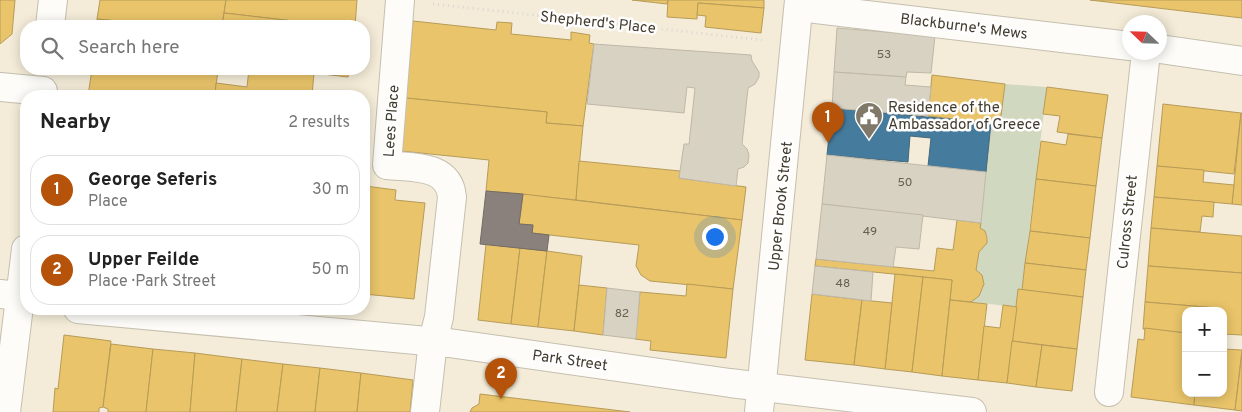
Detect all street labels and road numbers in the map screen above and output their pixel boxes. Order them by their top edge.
street label: Shepherd's Place [539,8,657,39]
street label: Blackburne's Mews [899,10,1029,45]
street label: Lees Place [380,84,404,158]
street label: Upper Brook Street [765,140,798,272]
street label: Culross Street [1114,174,1143,270]
street label: Park Street [531,347,609,376]

